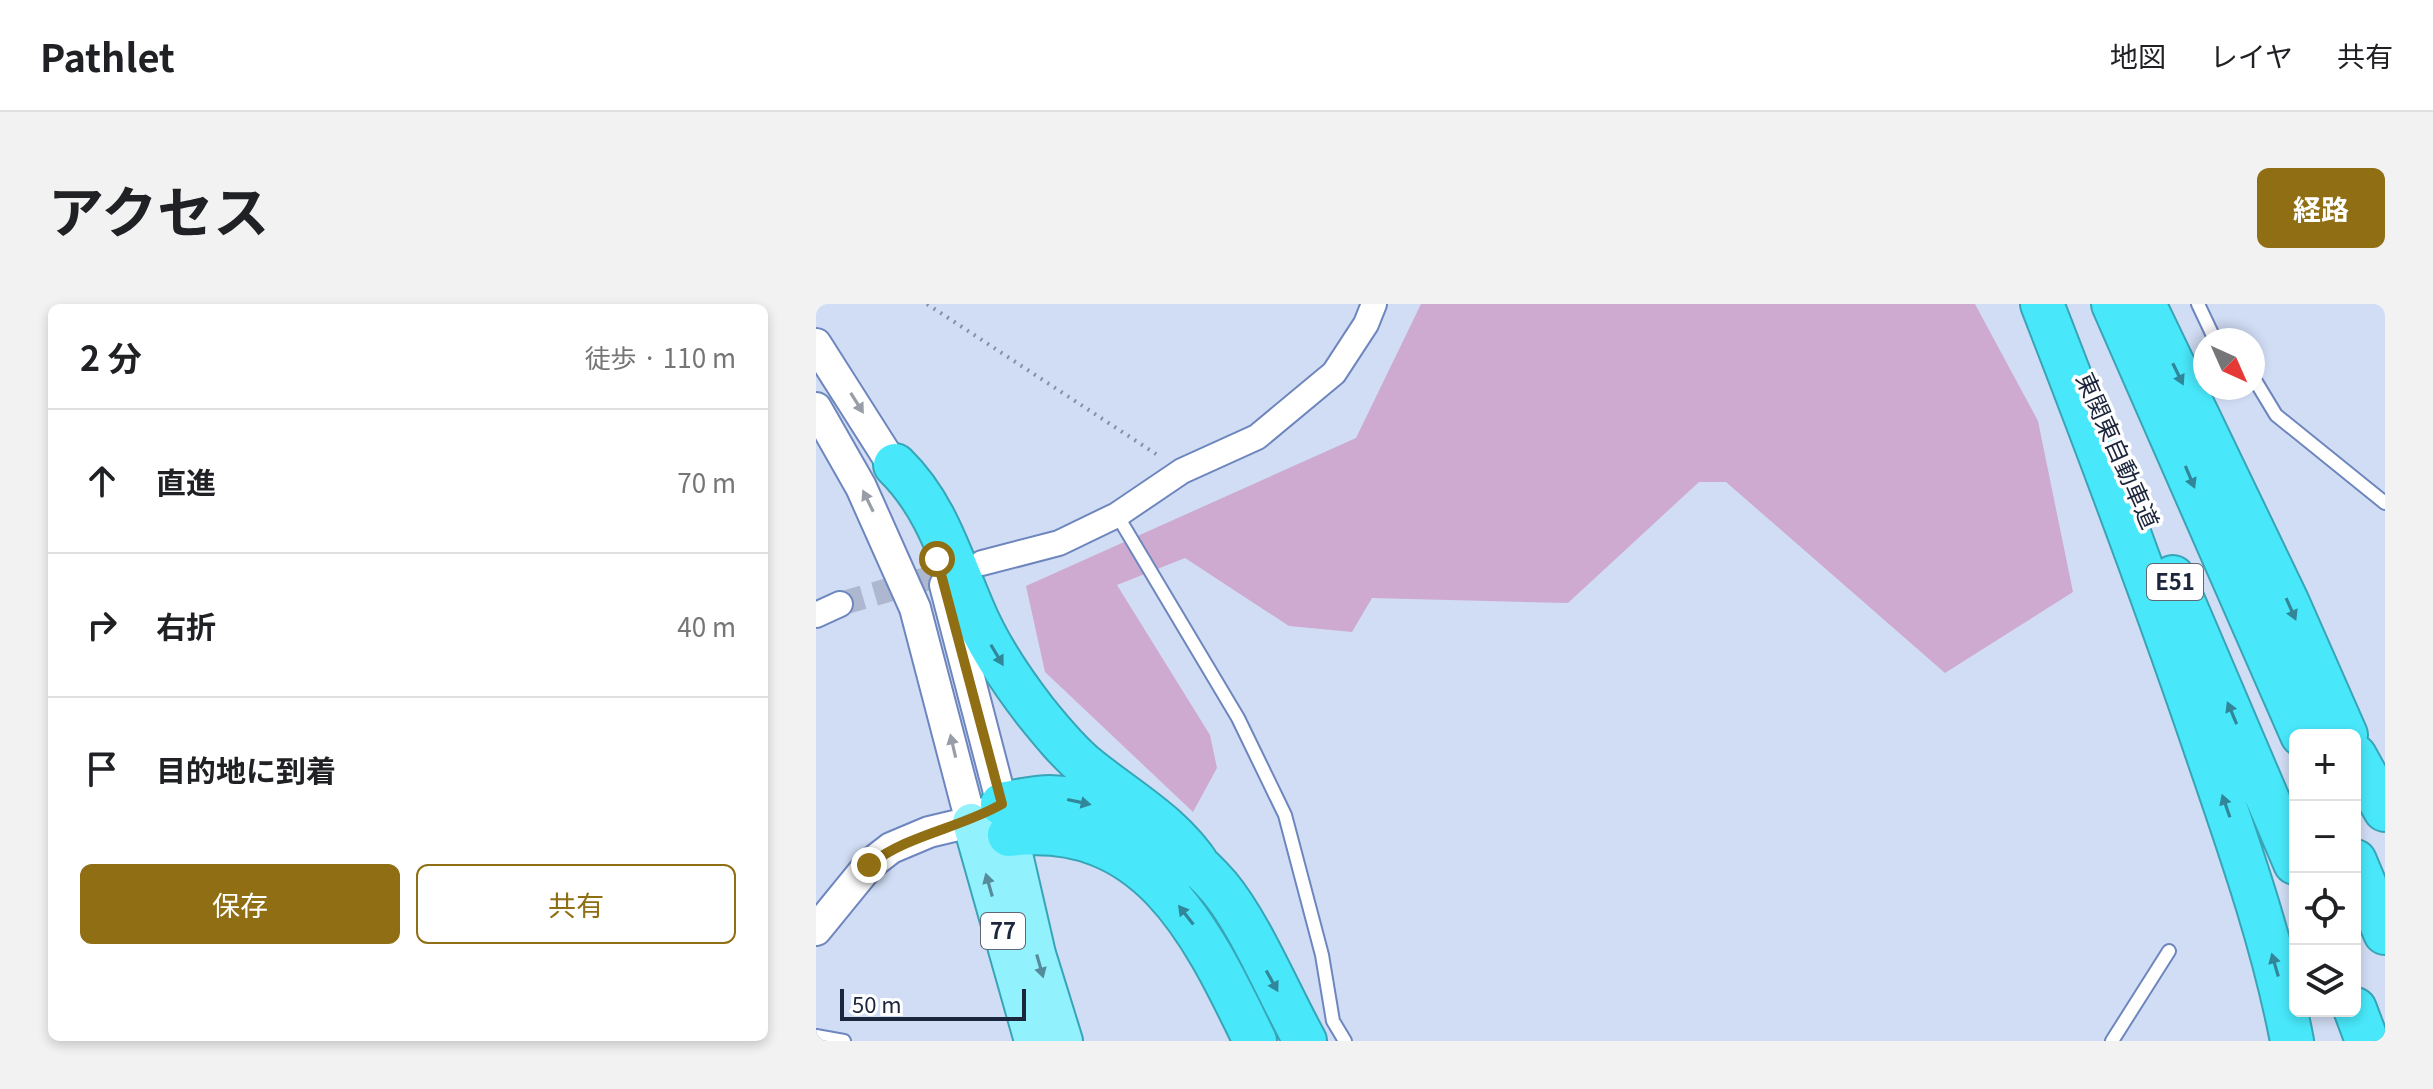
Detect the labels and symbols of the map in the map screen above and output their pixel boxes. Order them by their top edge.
north arrow [2193,328,2265,400]
one-way arrow [2171,363,2185,386]
street label: 東関東自動車道 [2069,366,2169,534]
one-way arrow [849,393,864,414]
one-way arrow [2184,466,2197,489]
one-way arrow [861,489,875,513]
route start [919,541,955,577]
road number: E51 [2147,564,2203,600]
one-way arrow [2284,597,2297,621]
one-way arrow [990,644,1004,666]
one-way arrow [2226,701,2239,725]
one-way arrow [946,733,959,758]
one-way arrow [2219,794,2231,818]
one-way arrow [1067,797,1092,809]
route end [851,847,887,883]
one-way arrow [983,873,995,898]
one-way arrow [1179,905,1195,925]
road number: 77 [981,913,1025,949]
one-way arrow [2268,952,2281,976]
one-way arrow [1034,954,1047,978]
one-way arrow [1266,970,1279,993]
scale bar [840,985,1026,1021]

